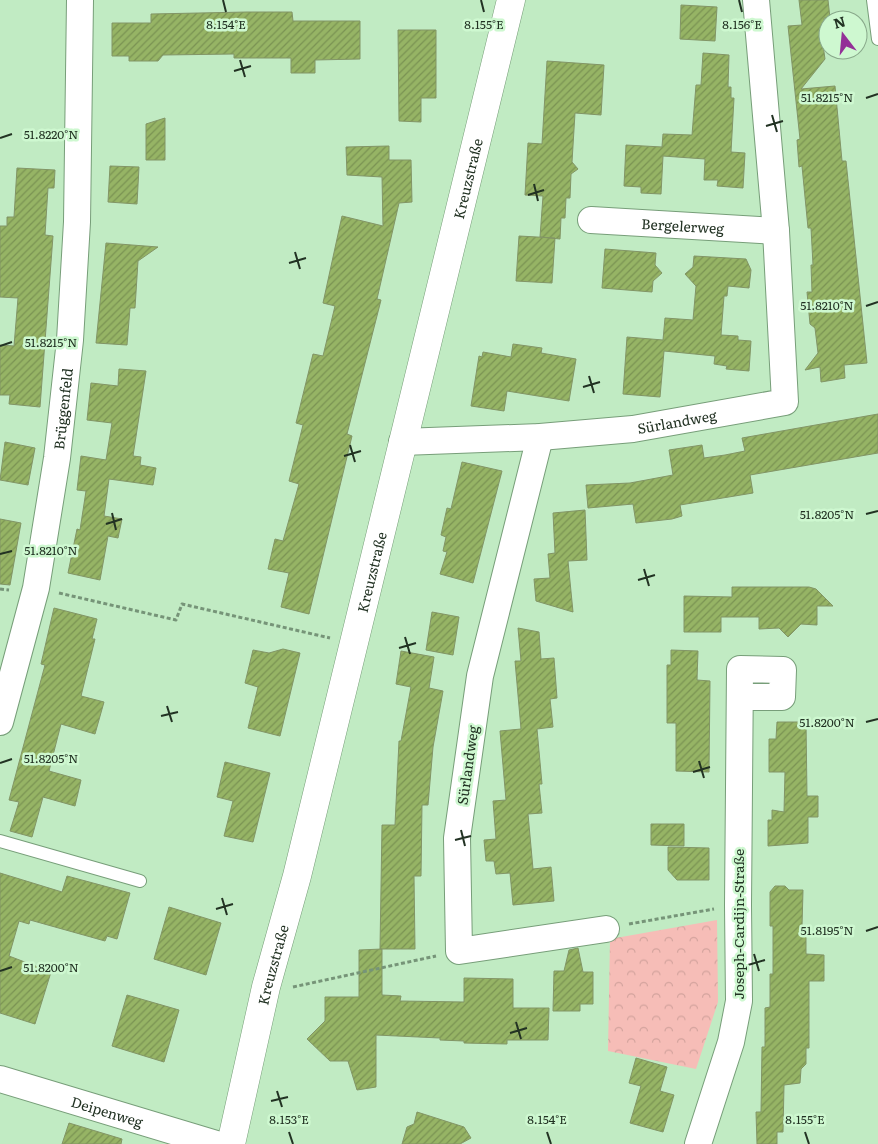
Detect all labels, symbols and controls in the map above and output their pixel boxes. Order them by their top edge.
north arrow [818,10,868,60]
text: N [831,10,848,33]
text: 8.154°E [206,15,246,33]
text: 8.155°E [464,15,504,33]
text: 8.156°E [722,15,762,33]
text: 51.8215°N [801,88,853,106]
text: 51.8220°N [24,125,78,143]
street label: Kreuzstraße [448,136,487,221]
street label: Bergelerweg [641,213,725,238]
text: 51.8210°N [800,296,854,314]
text: 51.8215°N [25,333,77,351]
street label: Brüggenfeld [48,366,77,451]
street label: Sürlandweg [636,404,718,438]
text: 51.8205°N [800,505,854,523]
street label: Kreuzstraße [352,530,391,614]
text: 51.8210°N [24,541,78,559]
text: 51.8200°N [799,713,855,731]
street label: Sürlandweg [452,724,482,806]
text: 51.8205°N [24,749,78,767]
street label: Joseph-Cardijn-Straße [728,849,748,999]
text: 51.8195°N [801,921,853,939]
street label: Kreuzstraße [252,922,293,1007]
text: 51.8200°N [23,958,79,976]
street label: Deipenweg [69,1091,146,1132]
text: 8.153°E [269,1110,309,1128]
text: 8.154°E [527,1110,567,1128]
text: 8.155°E [785,1110,825,1128]

